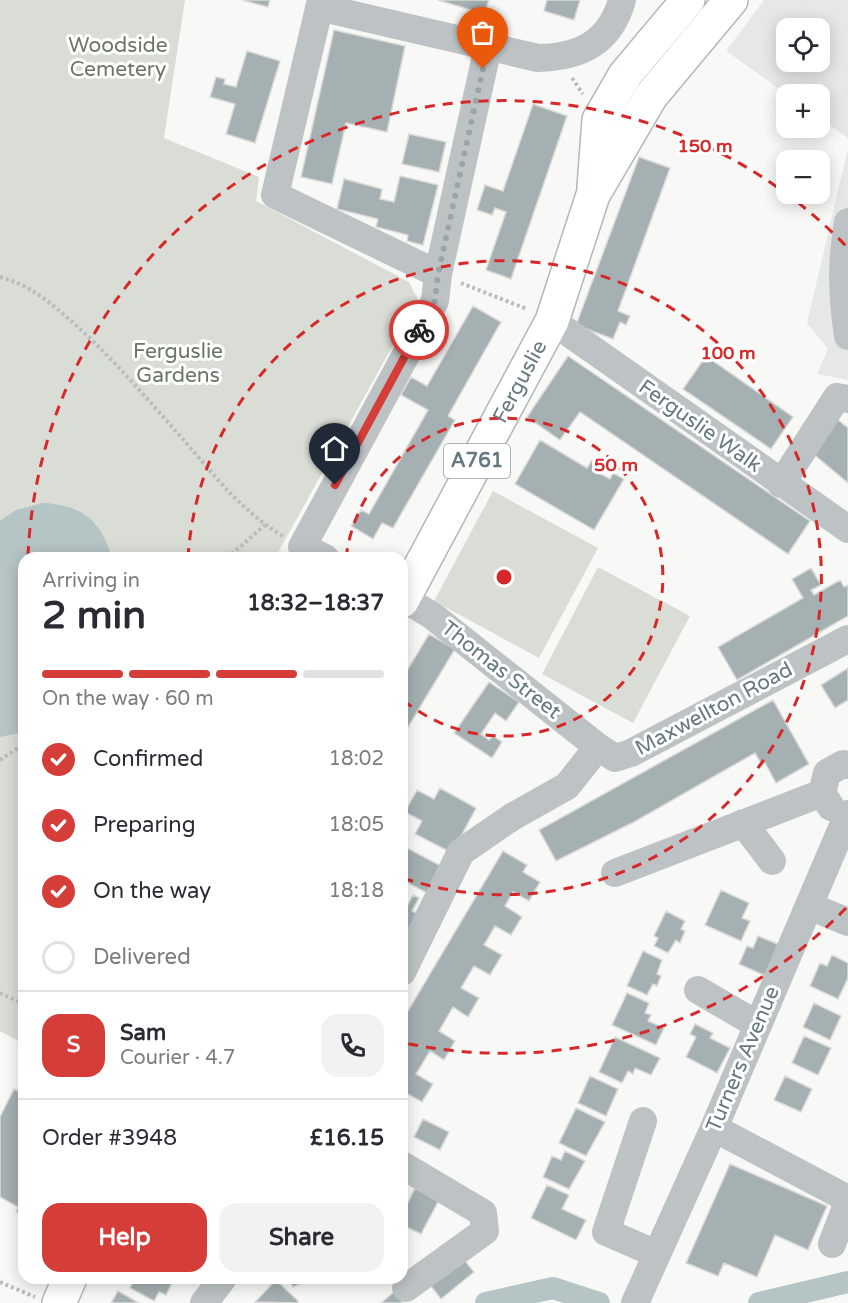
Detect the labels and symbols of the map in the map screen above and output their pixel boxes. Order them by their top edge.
pin [457,7,508,69]
park label: Woodside Cemetery [68,33,168,82]
text: 150 m [677,135,733,157]
courier [389,300,449,360]
street label: Ferguslie [487,336,552,427]
park label: Ferguslie Gardens [133,339,223,388]
text: 100 m [700,342,756,364]
street label: Ferguslie Walk [634,374,766,478]
pin [309,423,360,485]
road number: A761 [444,444,510,478]
text: 50 m [594,454,638,476]
centre of rings [494,567,514,587]
street label: Thomas Street [436,616,566,724]
street label: Maxwellton Road [631,657,797,761]
street label: Turners Avenue [701,982,785,1136]

